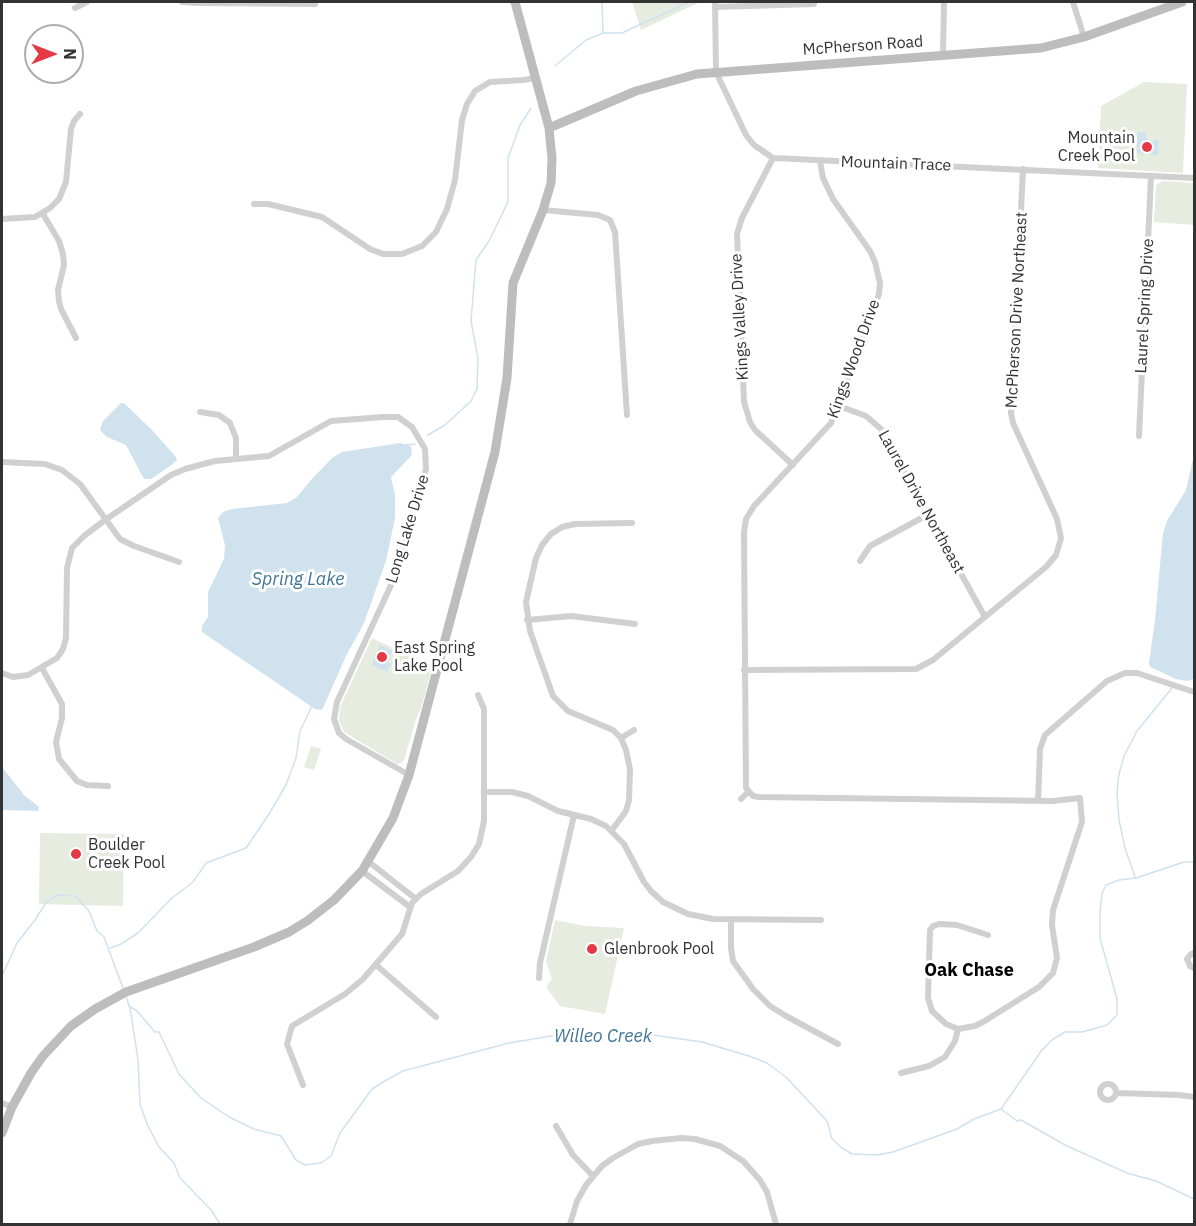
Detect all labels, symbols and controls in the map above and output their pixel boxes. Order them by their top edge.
north arrow [24,24,84,84]
street label: McPherson Road [802,32,924,60]
text: N [60,48,80,60]
place label: Mountain Creek Pool [1058,128,1135,166]
marker: Mountain Creek Pool [1140,140,1154,154]
street label: Mountain Trace [840,152,952,176]
street label: McPherson Drive Northeast [1002,211,1032,409]
street label: Laurel Spring Drive [1132,238,1158,374]
street label: Kings Valley Drive [727,253,753,381]
street label: Kings Wood Drive [824,297,884,421]
street label: Laurel Drive Northeast [874,427,968,577]
street label: Long Lake Drive [382,472,434,586]
water label: Spring Lake [252,569,344,591]
place label: East Spring Lake Pool [394,638,475,676]
marker: East Spring Lake Pool [375,650,389,664]
place label: Boulder Creek Pool [88,835,165,873]
marker: Boulder Creek Pool [69,847,83,861]
place label: Glenbrook Pool [604,939,714,959]
marker: Glenbrook Pool [585,942,599,956]
district label: Oak Chase [924,960,1014,982]
water label: Willeo Creek [554,1026,652,1048]

